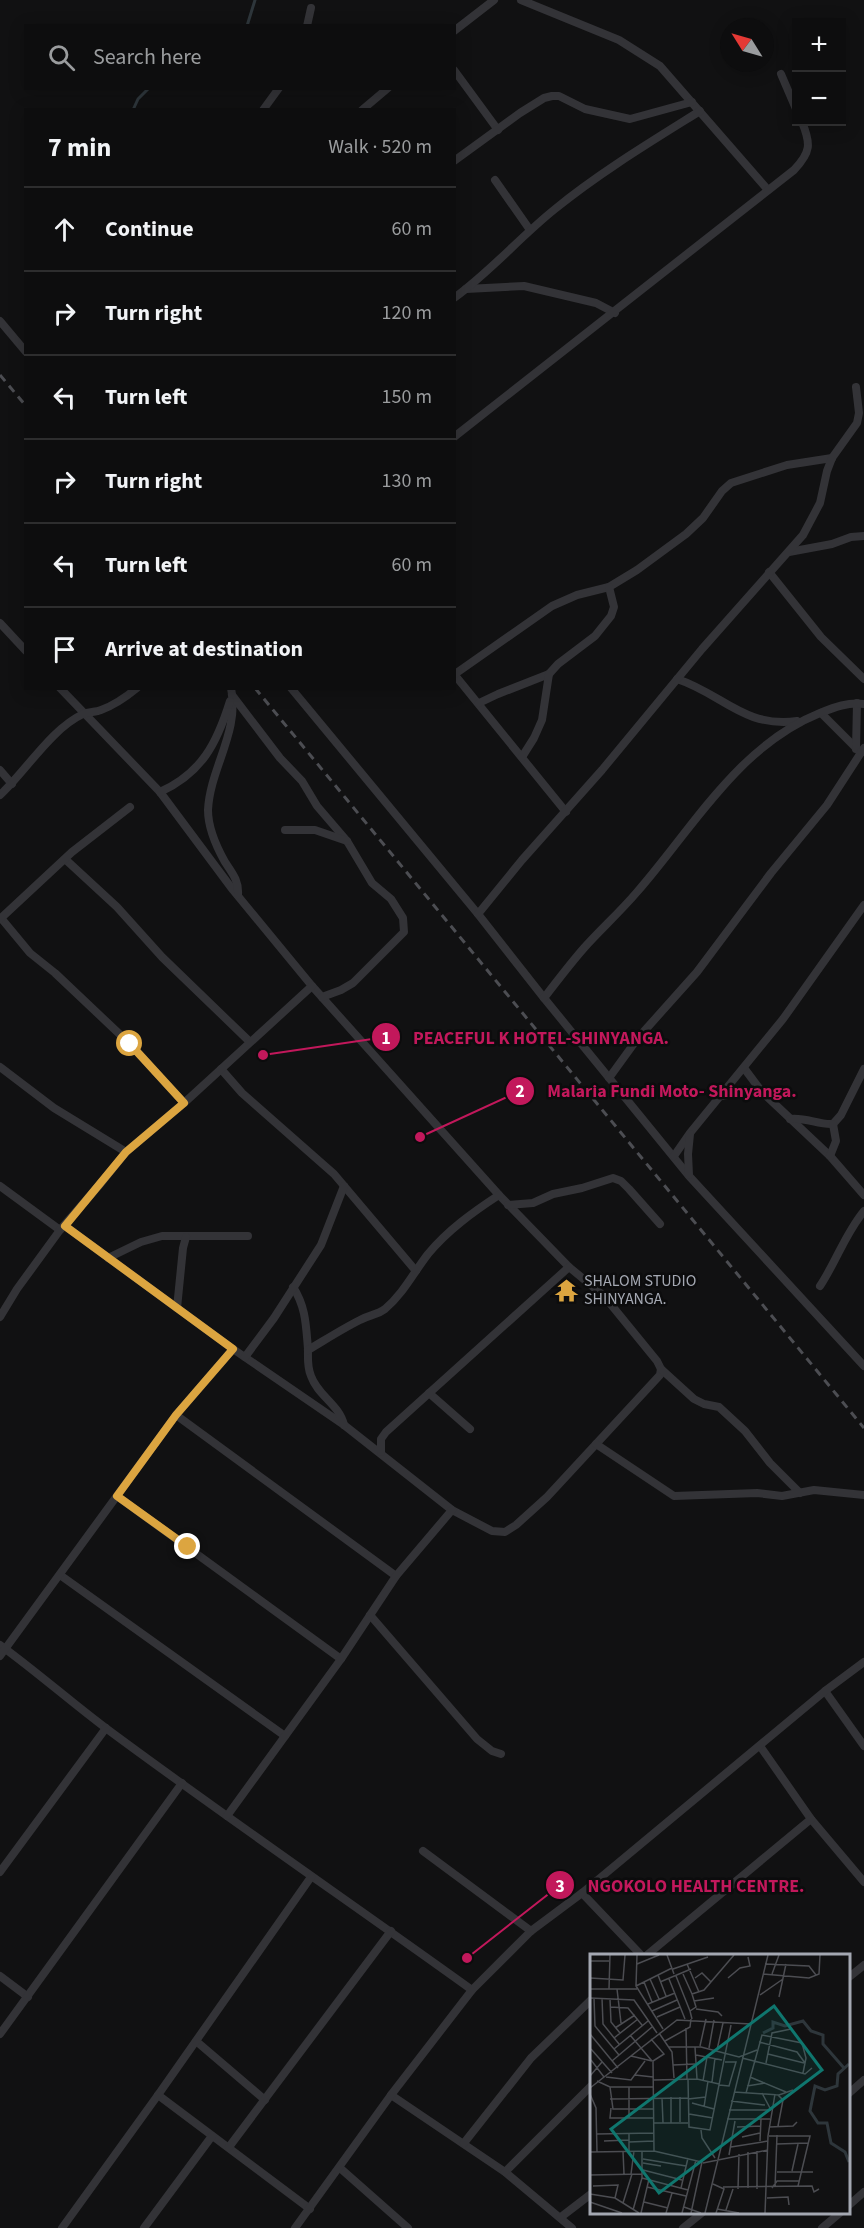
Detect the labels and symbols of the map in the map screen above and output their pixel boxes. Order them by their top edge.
north arrow [720,18,774,72]
callout: PEACEFUL K HOTEL-SHINYANGA. [371,1019,681,1055]
text: 1 [381,1026,391,1051]
text: PEACEFUL K HOTEL-SHINYANGA. [413,1026,669,1051]
route start [116,1030,142,1056]
callout: Malaria Fundi Moto- Shinyanga. [505,1073,808,1109]
text: 2 [515,1079,525,1104]
text: Malaria Fundi Moto- Shinyanga. [547,1079,797,1104]
place label: SHALOM STUDIO SHINYANGA. [584,1270,696,1310]
temple icon: SHALOM STUDIO SHINYANGA. [553,1277,579,1303]
route end [174,1533,200,1559]
callout: NGOKOLO HEALTH CENTRE. [545,1867,816,1903]
text: 3 [555,1874,565,1899]
text: NGOKOLO HEALTH CENTRE. [587,1874,805,1899]
inset map [590,1954,849,2213]

